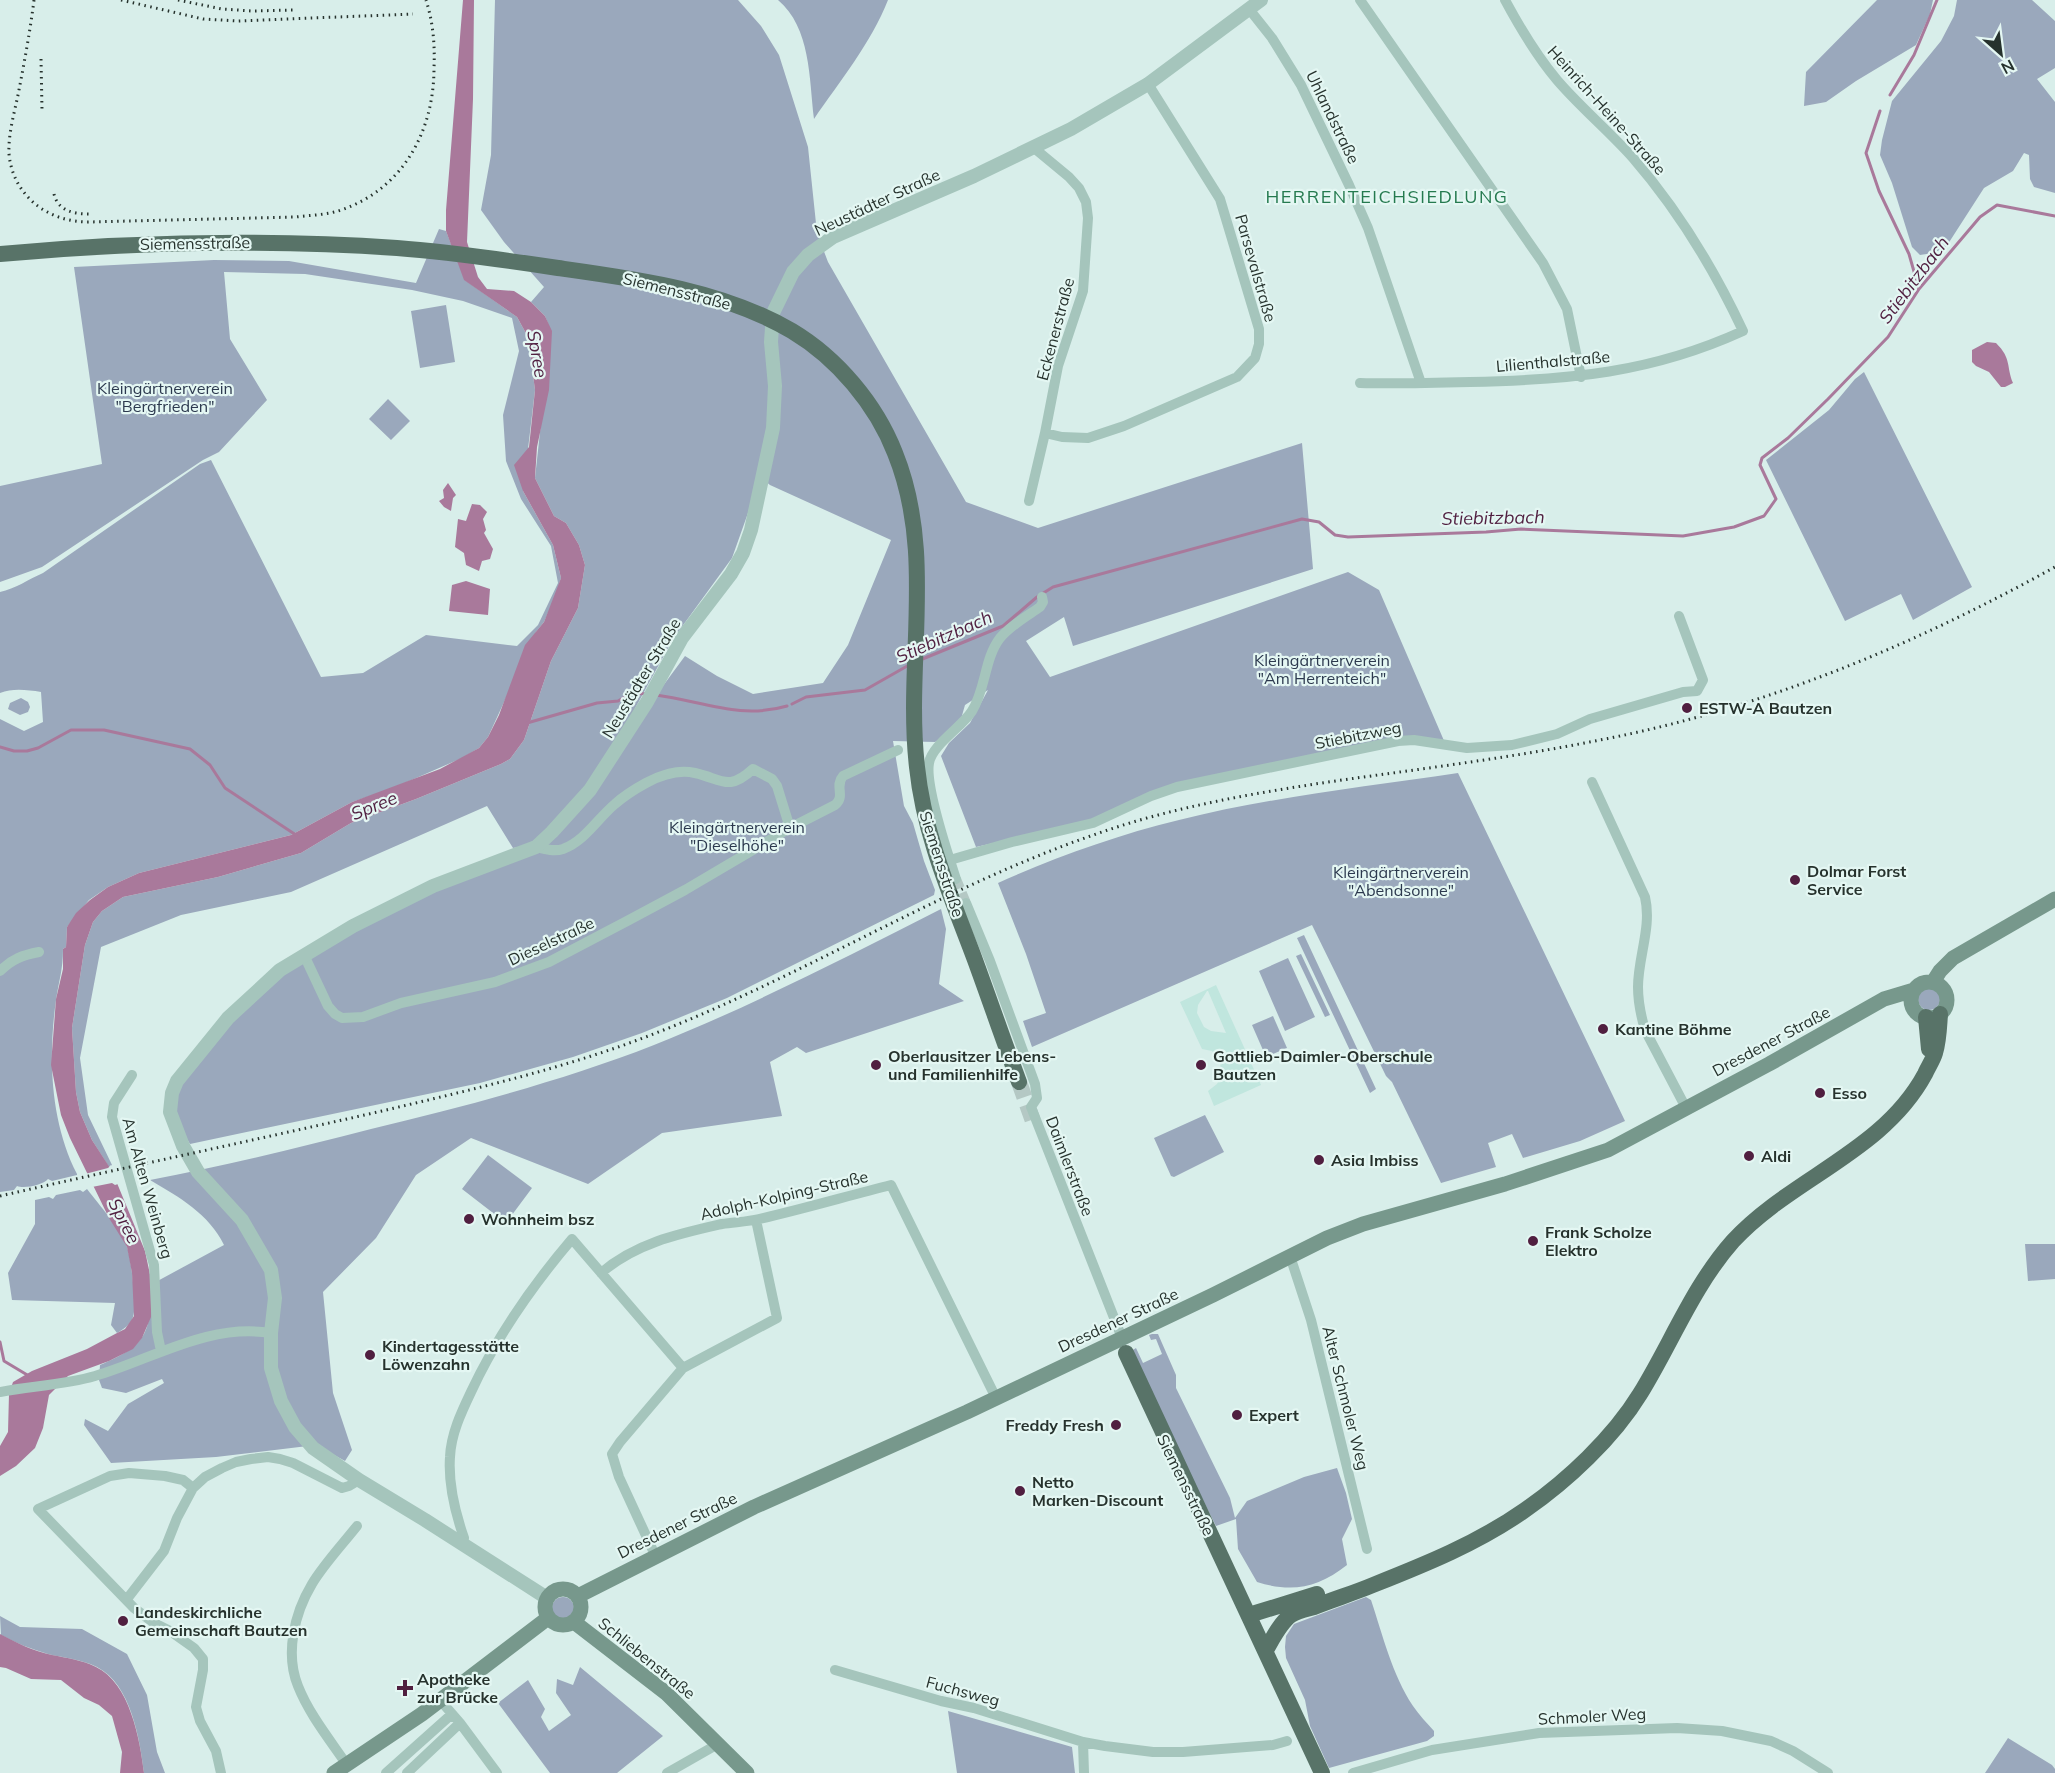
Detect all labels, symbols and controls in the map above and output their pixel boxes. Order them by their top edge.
north arrow [1971,24,2031,84]
street label: Heinrich-Heine-Straße [1544,41,1670,179]
text: N [1998,56,2018,79]
street label: Uhlandstraße [1302,67,1364,167]
street label: Neustädter Straße [811,164,943,240]
district label: HERRENTEICHSIEDLUNG [1265,185,1509,208]
street label: Parsevalstraße [1231,212,1281,324]
street label: Siemensstraße [140,232,250,254]
water label: Stiebitzbach [1873,232,1954,328]
street label: Siemensstraße [621,268,733,314]
street label: Eckenerstraße [1032,275,1078,383]
water label: Spree [522,328,553,380]
street label: Lilienthalstraße [1495,346,1611,376]
park label: Kleingärtnerverein "Bergfrieden" [97,378,233,416]
water label: Stiebitzbach [1441,505,1545,530]
water label: Stiebitzbach [892,605,996,668]
street label: Neustädter Straße [597,614,685,742]
park label: Kleingärtnerverein "Am Herrenteich" [1254,650,1390,688]
place label: ESTW-A Bautzen [1699,698,1832,718]
marker: ESTW-A Bautzen [1680,701,1694,715]
street label: Stiebitzweg [1313,717,1403,753]
water label: Spree [347,786,401,825]
street label: Siemensstraße [915,809,969,919]
park label: Kleingärtnerverein "Dieselhöhe" [669,817,805,855]
place label: Dolmar Forst Service [1807,861,1906,899]
park label: Kleingärtnerverein "Abendsonne" [1333,862,1469,900]
marker: Dolmar Forst Service [1788,873,1802,887]
street label: Dieselstraße [505,912,597,970]
street label: Dresdener Straße [1709,1002,1833,1080]
place label: Kantine Böhme [1615,1019,1732,1039]
marker: Kantine Böhme [1596,1022,1610,1036]
place label: Oberlausitzer Lebens- und Familienhilfe [888,1046,1056,1084]
place label: Gottlieb-Daimler-Oberschule Bautzen [1213,1046,1433,1084]
marker: Oberlausitzer Lebens- und Familienhilfe [869,1058,883,1072]
marker: Gottlieb-Daimler-Oberschule Bautzen [1194,1058,1208,1072]
place label: Esso [1832,1083,1867,1103]
marker: Esso [1813,1086,1827,1100]
street label: Daimlerstraße [1042,1113,1098,1219]
street label: Am Alten Weinberg [118,1115,178,1261]
place label: Aldi [1761,1146,1791,1166]
marker: Aldi [1742,1149,1756,1163]
place label: Asia Imbiss [1331,1150,1418,1170]
marker: Asia Imbiss [1312,1153,1326,1167]
street label: Adolph-Kolping-Straße [698,1166,870,1224]
water label: Spree [103,1194,146,1248]
place label: Wohnheim bsz [481,1209,594,1229]
marker: Wohnheim bsz [462,1212,476,1226]
place label: Frank Scholze Elektro [1545,1222,1652,1260]
marker: Frank Scholze Elektro [1526,1234,1540,1248]
street label: Dresdener Straße [1055,1283,1181,1357]
street label: Alter Schmoler Weg [1318,1324,1374,1472]
place label: Kindertagesstätte Löwenzahn [382,1336,519,1374]
marker: Kindertagesstätte Löwenzahn [363,1348,377,1362]
place label: Expert [1249,1405,1299,1425]
marker: Expert [1230,1408,1244,1422]
place label: Freddy Fresh [1006,1415,1104,1435]
marker: Freddy Fresh [1109,1418,1123,1432]
street label: Siemensstraße [1153,1431,1219,1539]
place label: Netto Marken-Discount [1032,1472,1163,1510]
marker: Netto Marken-Discount [1013,1484,1027,1498]
street label: Dresdener Straße [614,1487,740,1563]
place label: Landeskirchliche Gemeinschaft Bautzen [135,1602,307,1640]
street label: Schliebenstraße [595,1613,699,1703]
marker: Landeskirchliche Gemeinschaft Bautzen [116,1614,130,1628]
place label: Apotheke zur Brücke [417,1669,498,1707]
street label: Fuchsweg [924,1672,1002,1710]
marker: Apotheke zur Brücke [398,1681,412,1695]
street label: Schmoler Weg [1537,1703,1647,1729]

